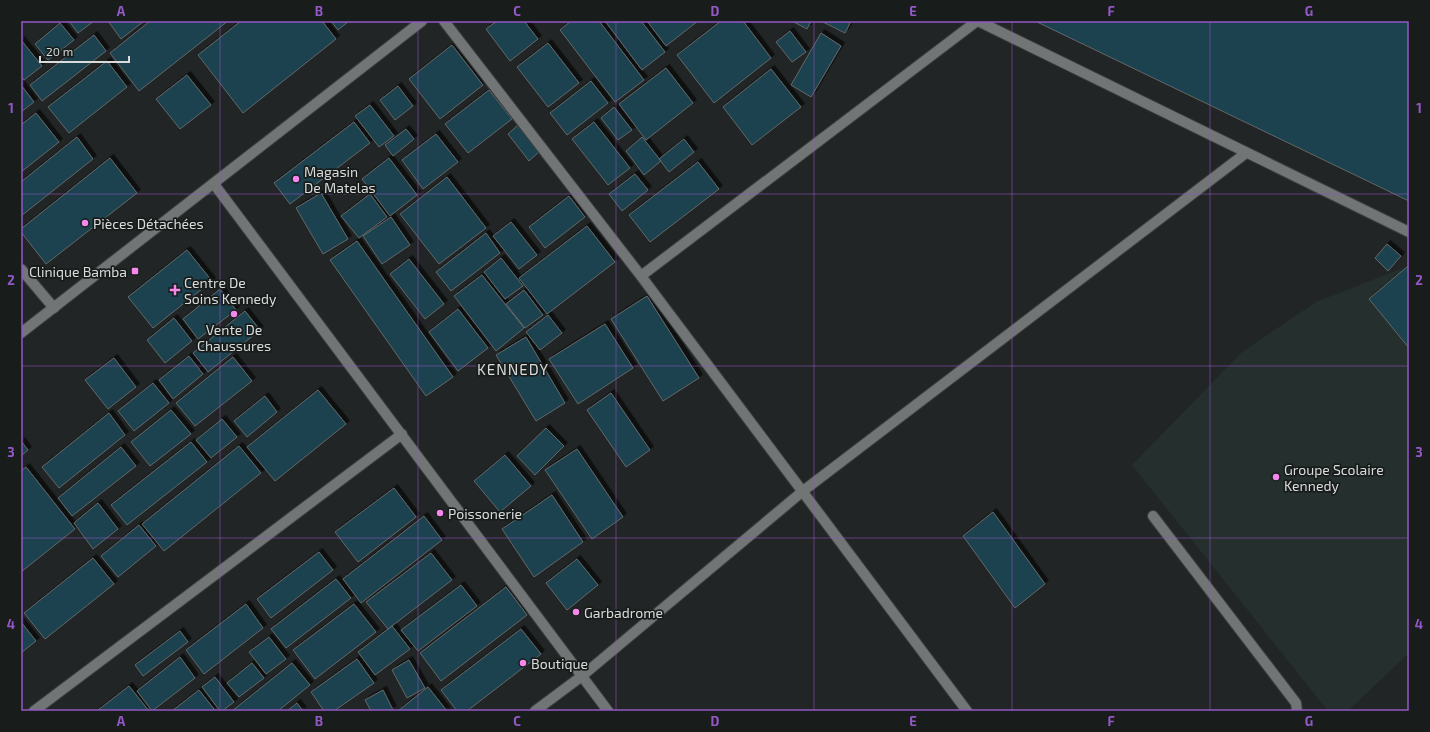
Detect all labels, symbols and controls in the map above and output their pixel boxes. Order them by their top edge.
text: A [117,3,126,19]
text: B [315,3,323,19]
text: C [513,3,521,19]
text: D [711,3,720,19]
text: E [909,3,917,19]
text: F [1107,3,1115,19]
text: G [1305,3,1313,19]
scale bar [40,38,129,64]
text: 20 m [46,44,73,58]
text: 1 [8,100,14,116]
text: 1 [1416,100,1422,116]
place label: Magasin De Matelas [304,163,376,196]
marker: Magasin De Matelas [291,174,301,184]
place label: Pièces Détachées [93,215,204,232]
marker: Pièces Détachées [80,218,90,228]
place label: Clinique Bamba [29,263,127,280]
marker: Clinique Bamba [130,266,140,276]
text: 2 [7,272,15,288]
text: 2 [1415,272,1423,288]
place label: Centre De Soins Kennedy [184,274,277,307]
marker: Centre De Soins Kennedy [169,284,181,296]
marker: Vente De Chaussures [229,309,239,319]
place label: Vente De Chaussures [197,321,271,354]
district label: KENNEDY [477,360,549,378]
text: 3 [7,444,15,460]
text: 3 [1415,444,1423,460]
place label: Groupe Scolaire Kennedy [1284,461,1384,494]
marker: Groupe Scolaire Kennedy [1271,472,1281,482]
place label: Poissonerie [448,505,522,522]
marker: Poissonerie [435,508,445,518]
place label: Garbadrome [584,604,663,621]
marker: Garbadrome [571,607,581,617]
text: 4 [7,616,15,632]
text: 4 [1415,616,1423,632]
place label: Boutique [531,655,588,672]
marker: Boutique [518,658,528,668]
text: A [117,713,126,729]
text: B [315,713,323,729]
text: C [513,713,521,729]
text: D [711,713,720,729]
text: E [909,713,917,729]
text: F [1107,713,1115,729]
text: G [1305,713,1313,729]

